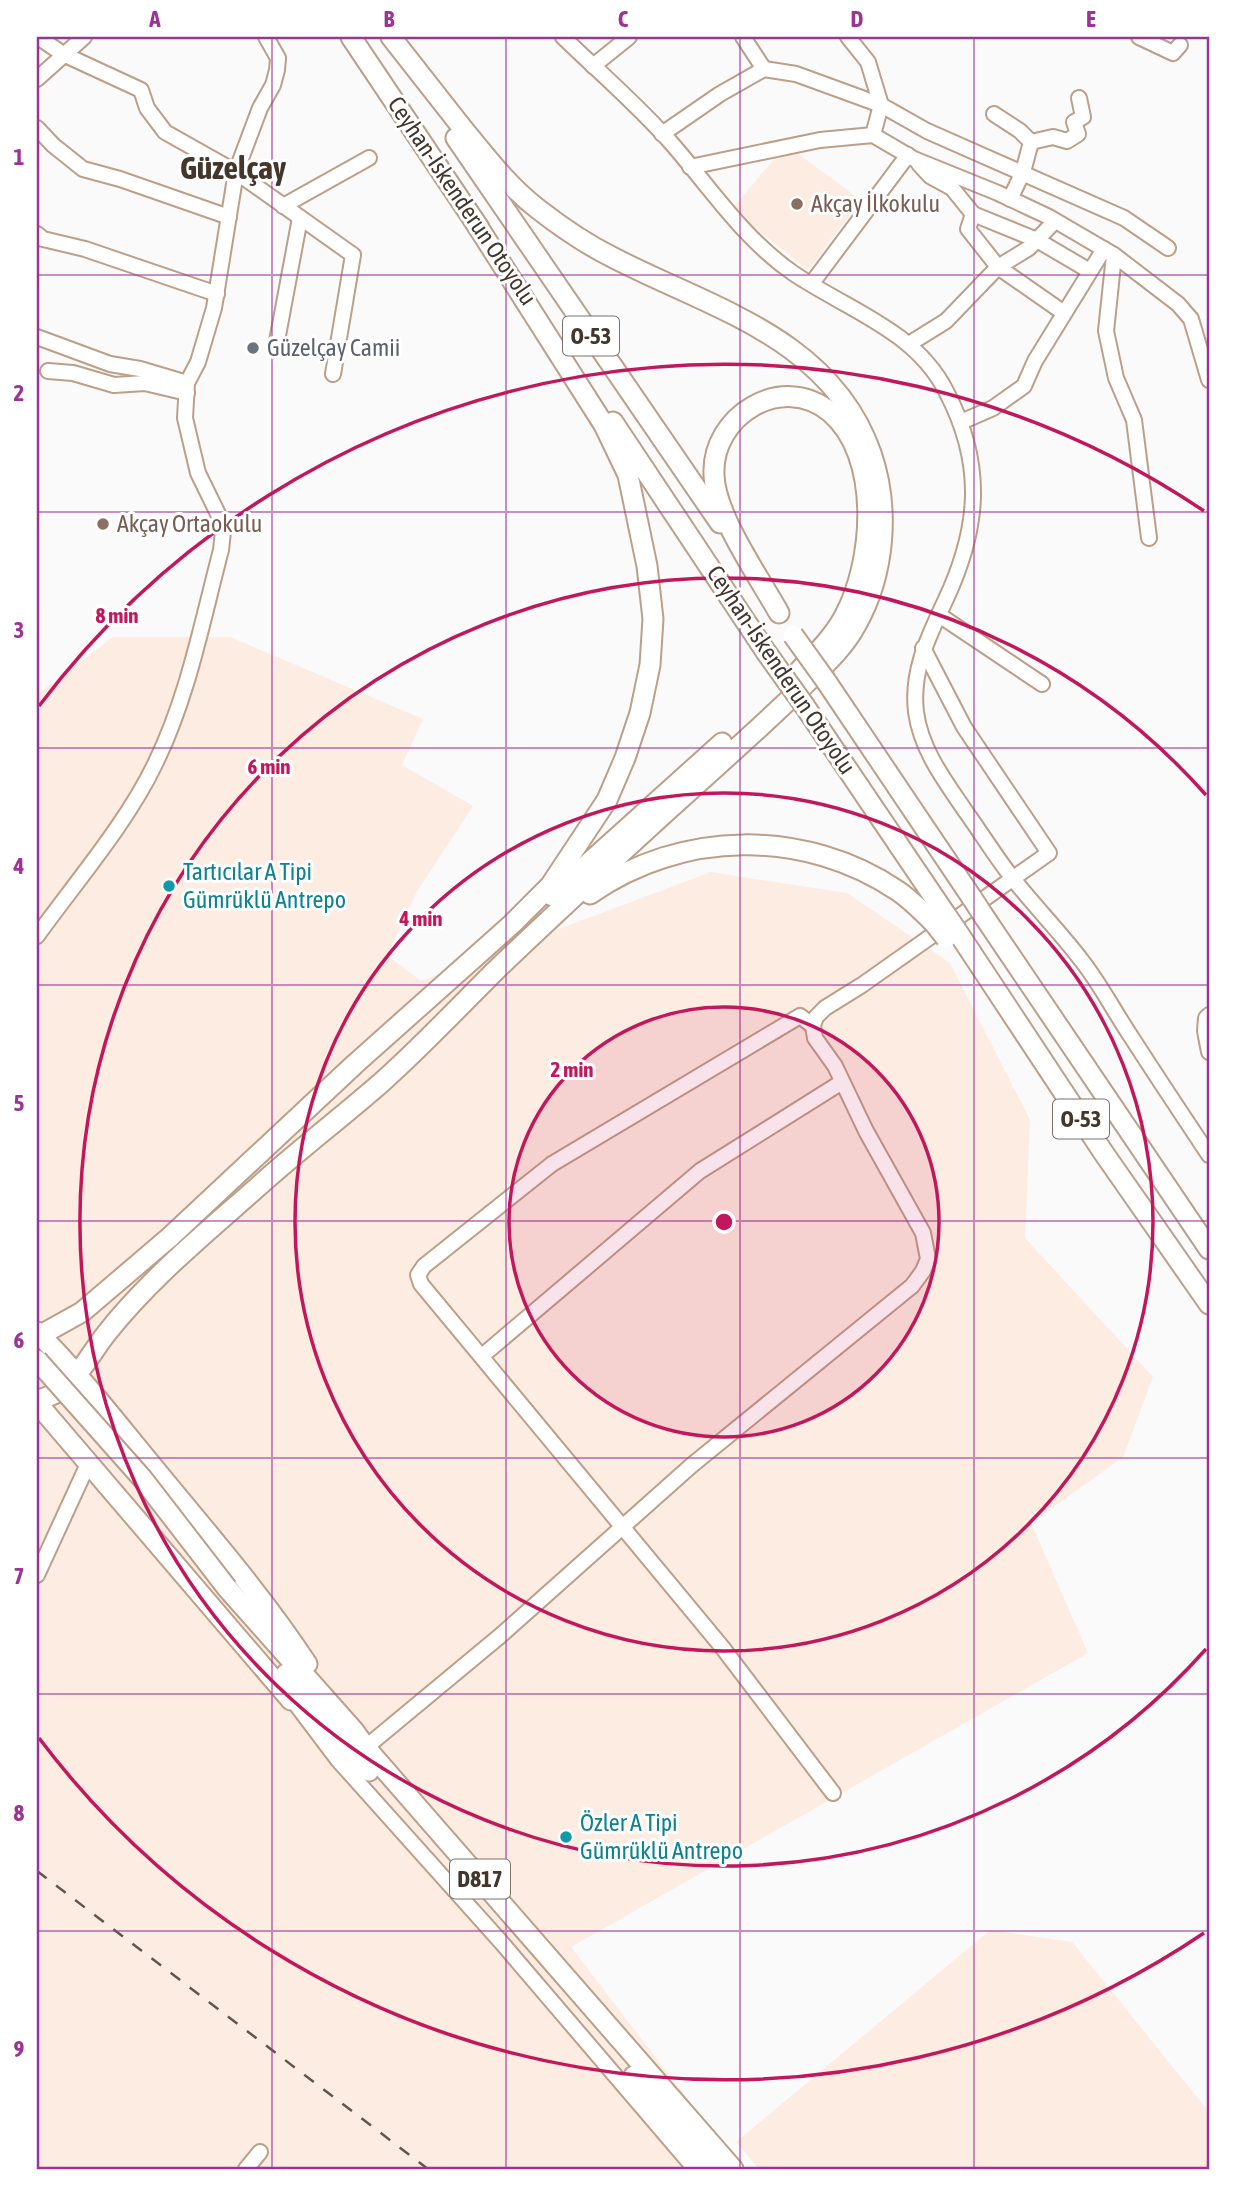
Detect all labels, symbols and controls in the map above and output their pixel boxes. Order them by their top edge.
text: A [148,6,161,32]
text: B [384,6,395,32]
text: C [618,6,629,32]
text: D [851,6,864,32]
text: E [1086,6,1096,32]
street label: Ceyhan-İskenderun Otoyolu [383,91,542,310]
text: 1 [14,144,25,170]
district label: Güzelçay [180,149,287,186]
place label: Akçay İlkokulu [811,190,940,217]
marker: Akçay İlkokulu [789,196,805,212]
road number: O-53 [563,316,619,356]
place label: Güzelçay Camii [267,334,400,361]
marker: Güzelçay Camii [245,340,261,356]
text: 2 [14,380,24,406]
place label: Akçay Ortaokulu [117,510,262,537]
marker: Akçay Ortaokulu [95,516,111,532]
street label: Ceyhan-İskenderun Otoyolu [702,560,861,779]
text: 8 min [96,603,138,627]
text: 3 [14,617,24,643]
text: 6 min [248,754,290,778]
text: 4 [13,853,25,879]
place label: Tartıcılar A Tipi Gümrüklü Antrepo [183,858,346,913]
marker: Tartıcılar A Tipi Gümrüklü Antrepo [161,878,177,894]
text: 4 min [399,906,442,930]
text: 2 min [551,1057,593,1081]
text: 5 [14,1090,25,1116]
road number: O-53 [1053,1100,1109,1138]
centre of rings [712,1210,736,1234]
text: 6 [14,1327,25,1353]
text: 7 [14,1563,24,1589]
text: 8 [14,1800,25,1826]
place label: Özler A Tipi Gümrüklü Antrepo [580,1809,743,1864]
marker: Özler A Tipi Gümrüklü Antrepo [558,1829,574,1845]
road number: D817 [450,1860,510,1898]
text: 9 [14,2036,25,2062]

